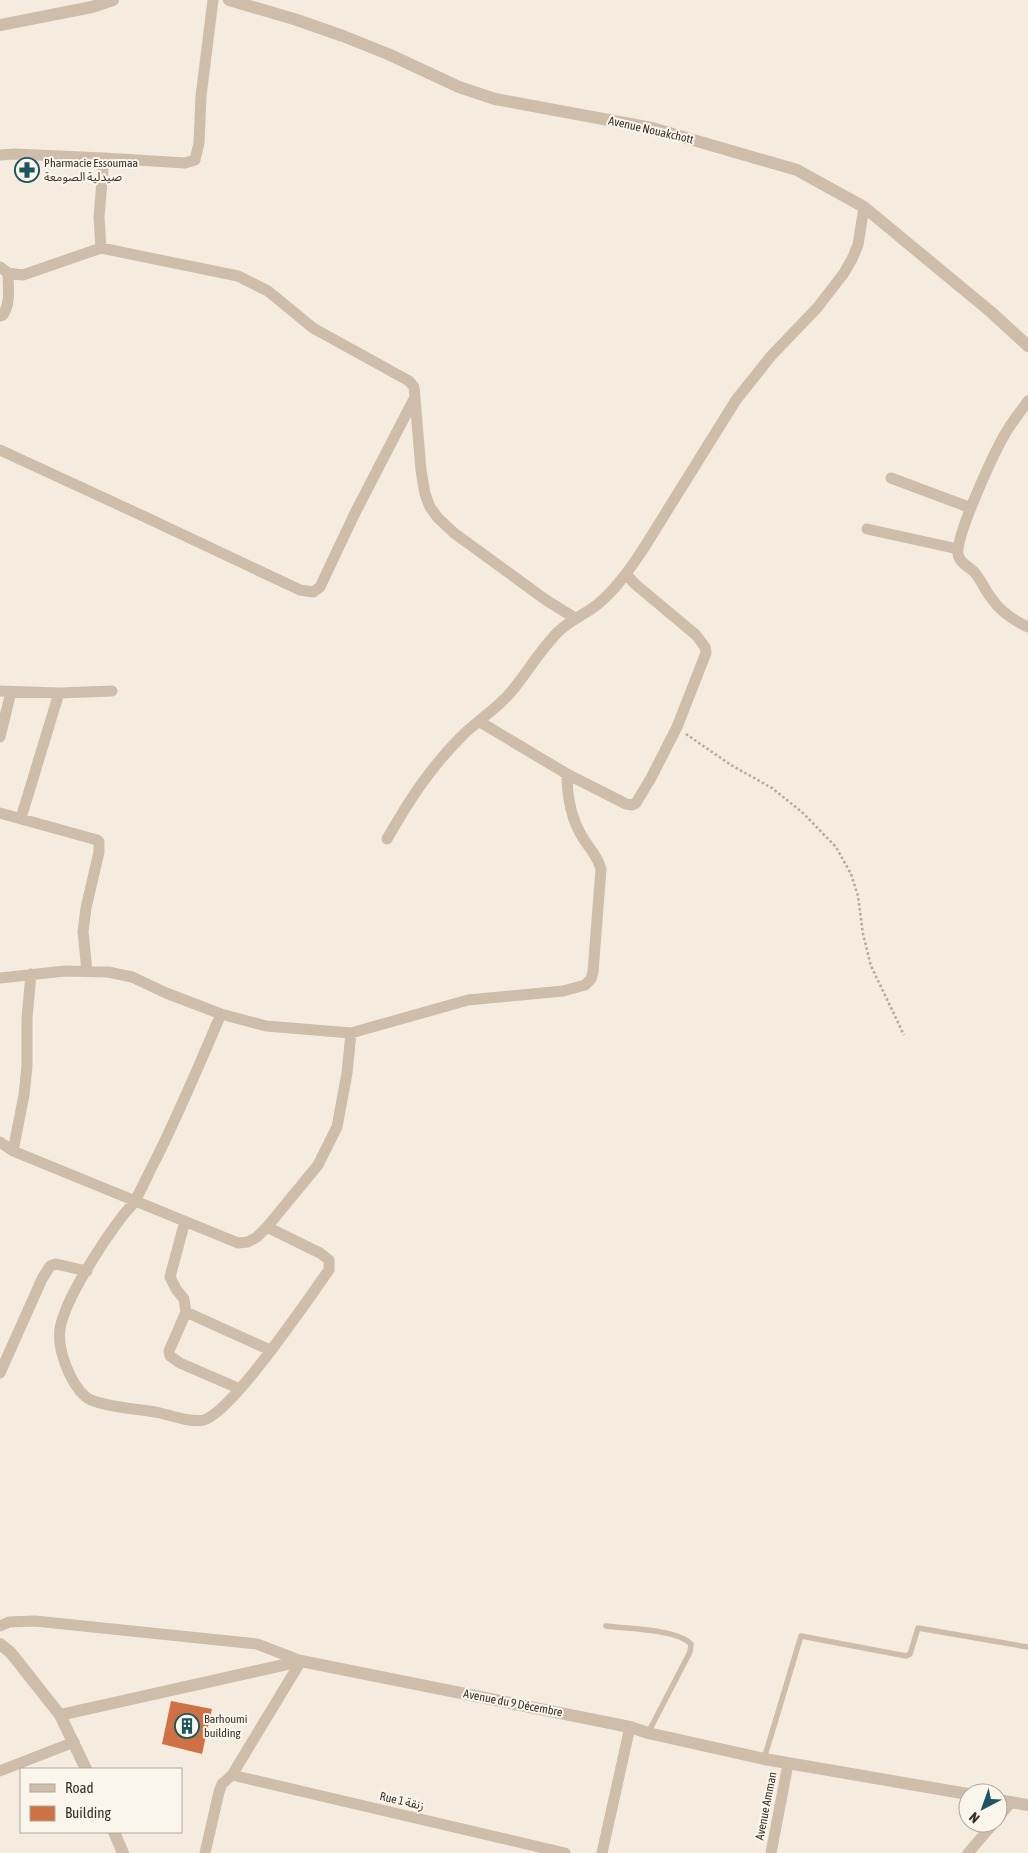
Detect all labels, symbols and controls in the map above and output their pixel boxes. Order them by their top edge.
street label: Avenue Nouakchott [607,113,695,147]
place label: Pharmacie Essoumaa صيدلية الصومعة [44,156,138,184]
pharmacy icon: Pharmacie Essoumaa صيدلية الصومعة [14,157,40,183]
street label: Avenue du 9 Décembre [462,1687,564,1719]
place label: Barhoumi building [204,1712,247,1740]
building icon: Barhoumi building [174,1713,200,1739]
legend [20,1768,182,1833]
street label: Avenue Amman [753,1771,779,1841]
text: Road [65,1779,94,1796]
north arrow [958,1783,1008,1833]
street label: Rue 1 زنقة [378,1789,426,1813]
text: Building [65,1804,111,1821]
text: N [966,1809,983,1827]

